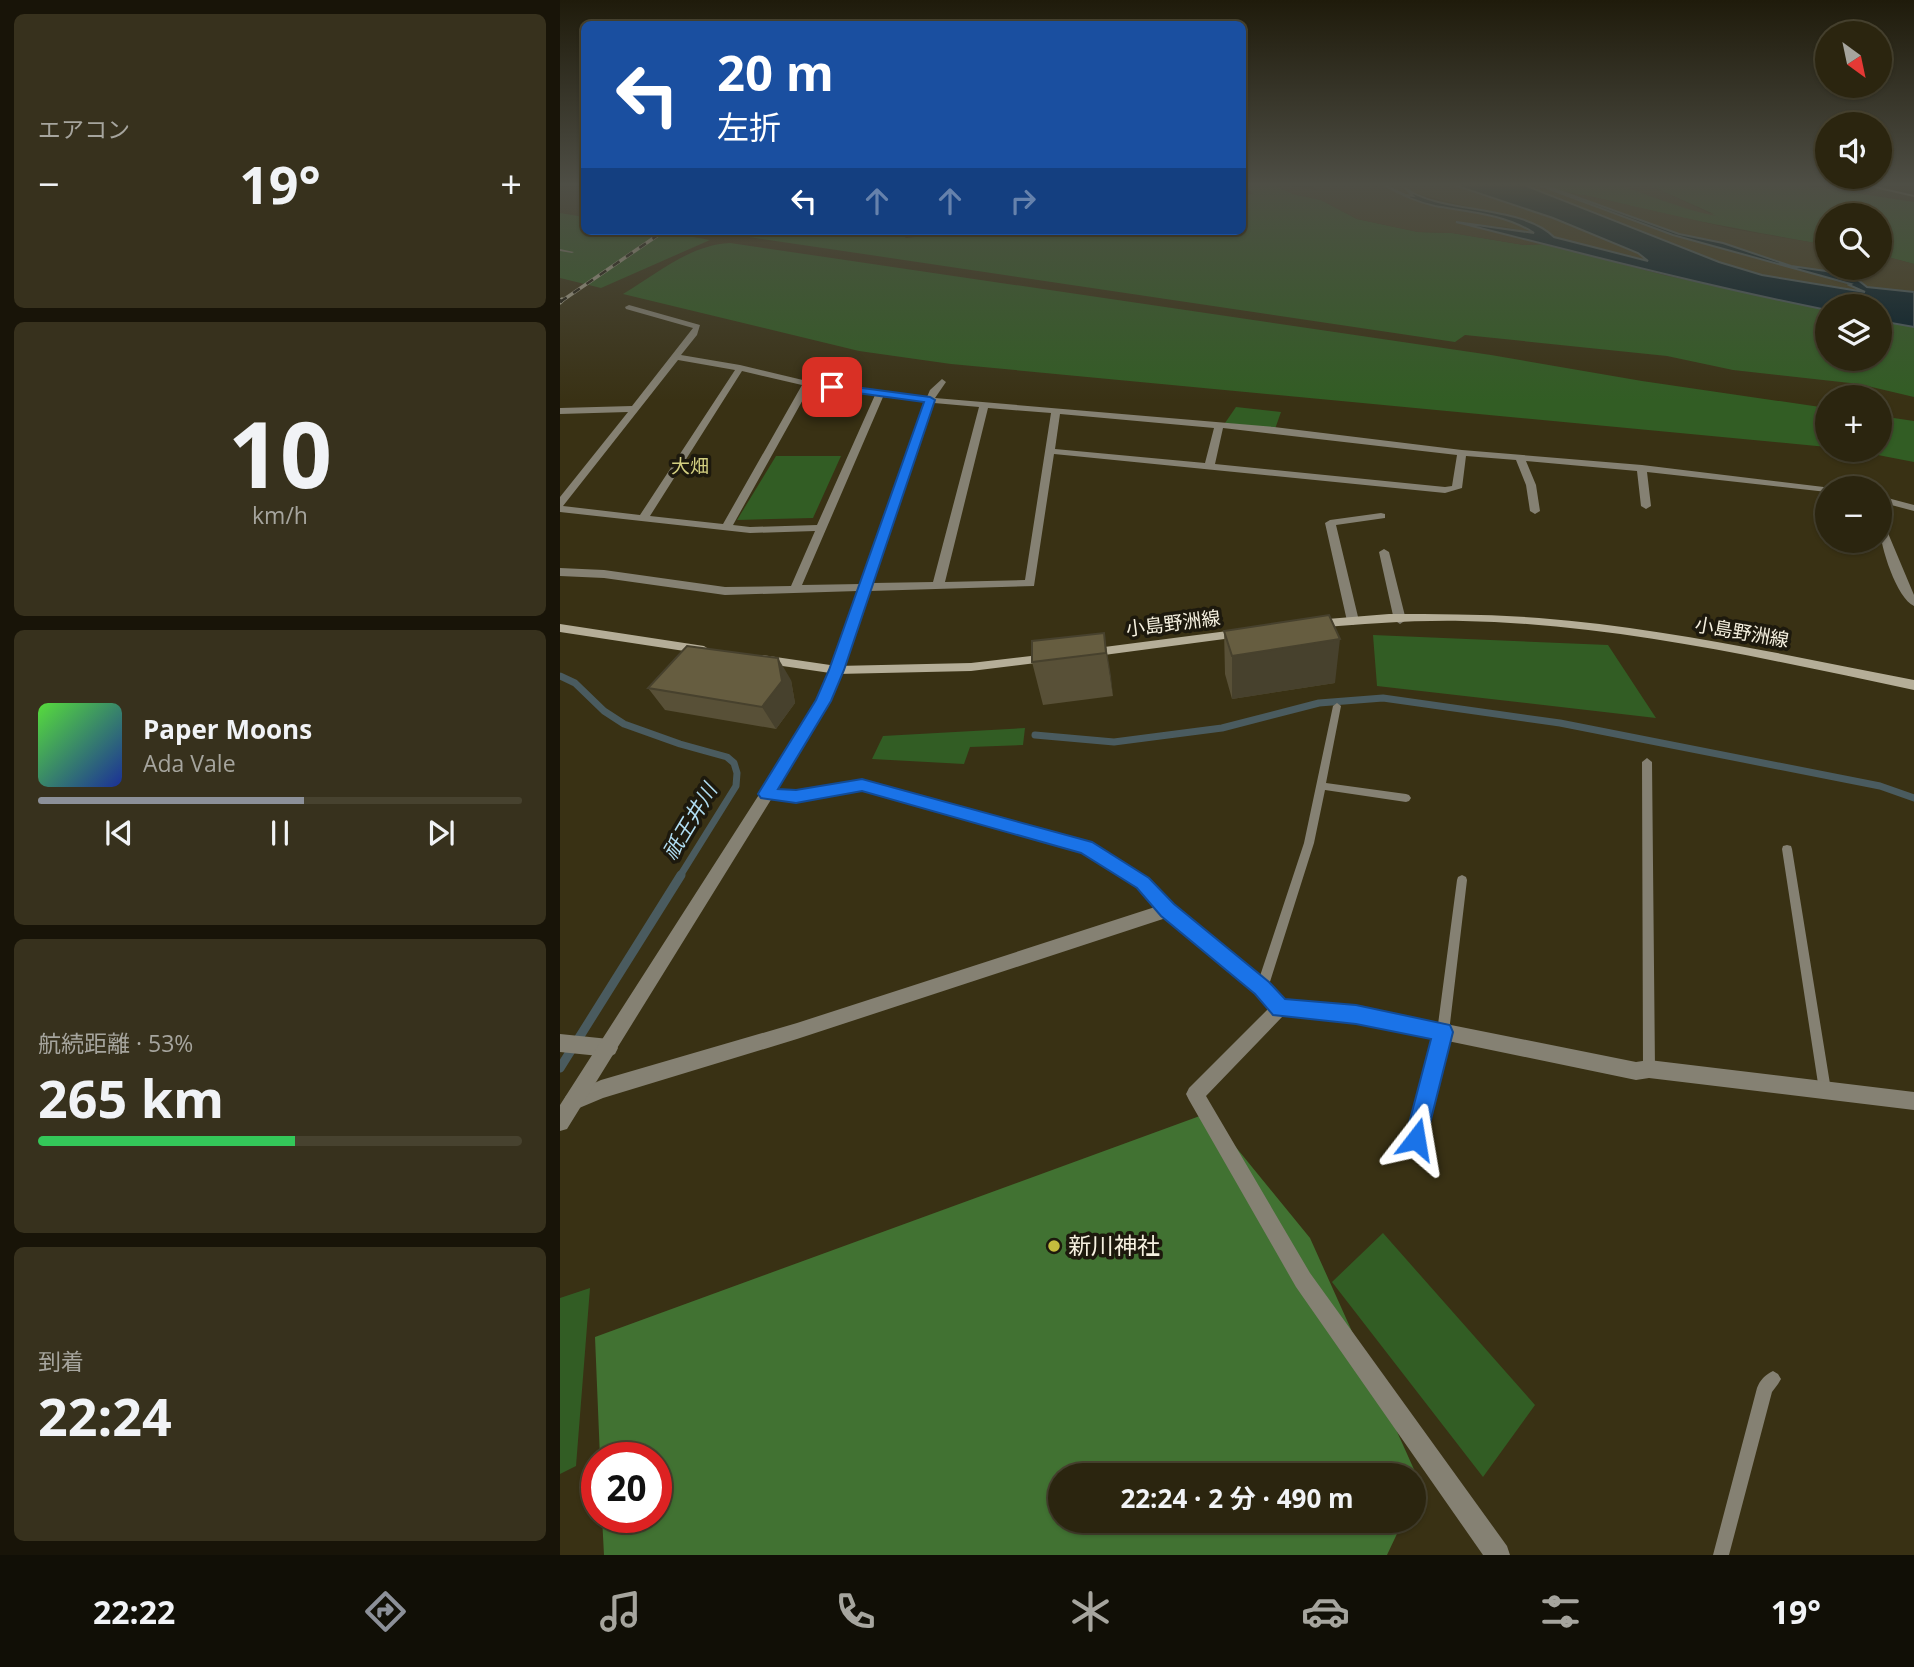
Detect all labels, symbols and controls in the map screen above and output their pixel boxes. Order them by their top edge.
north arrow [1815,21,1892,98]
map controls [1815,21,1892,553]
text: 20 m [717,39,834,105]
icon: left [602,49,693,140]
text: 左折 [717,105,781,148]
button: sound [1815,112,1892,189]
text: エアコン [38,113,130,145]
text: 19° [239,148,321,219]
text: − [38,157,60,209]
text: + [500,157,522,209]
icon: left [785,182,823,220]
icon: ahead [858,182,896,220]
icon: ahead [931,182,969,220]
icon: right [1004,182,1042,220]
button: search [1815,203,1892,280]
button: layers [1815,294,1892,371]
pin [802,357,862,417]
icon: arrive [813,368,851,406]
button: + [1815,385,1892,462]
text: 10 [228,391,332,515]
district label: 大畑 [671,453,709,479]
button: − [1815,476,1892,553]
text: km/h [252,499,308,531]
street label: 小島野洲線 [1124,604,1222,642]
street label: 小島野洲線 [1693,611,1791,653]
text: Paper Moons [143,711,312,747]
text: Ada Vale [143,747,236,779]
water label: 祇王井川 [656,777,724,865]
icon: previous [100,814,138,852]
icon: pause [261,814,299,852]
icon: next [422,814,460,852]
text: 航続距離 · 53% [38,1027,193,1059]
text: 265 km [38,1062,224,1133]
position arrow [1379,1102,1453,1176]
place label: 新川神社 [1068,1229,1160,1261]
marker: 新川神社 [1046,1238,1062,1254]
text: 到着 [38,1345,84,1377]
text: 22:24 [38,1380,172,1451]
speed limit sign: 20 [581,1442,672,1533]
text: 22:24 · 2 分 · 490 m [1120,1480,1354,1516]
icon: directions [361,1587,410,1636]
icon: music [596,1587,645,1636]
icon: phone [831,1587,880,1636]
icon: climate [1066,1587,1115,1636]
icon: car [1301,1587,1350,1636]
icon: filters [1536,1587,1585,1636]
text: 22:22 [93,1590,175,1633]
text: 19° [1771,1590,1821,1633]

